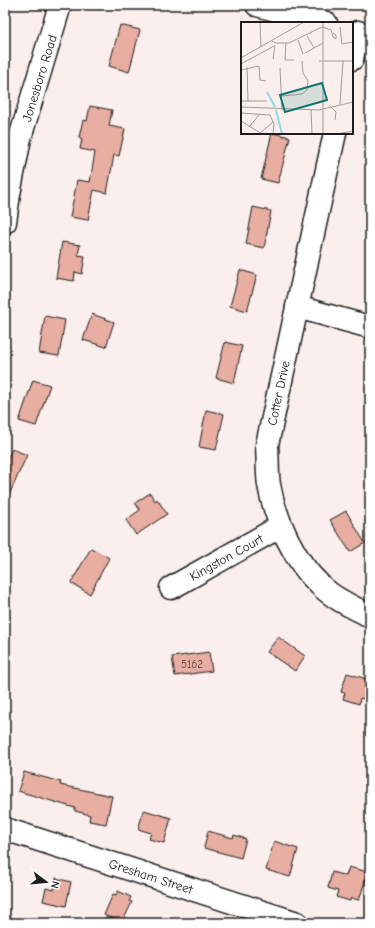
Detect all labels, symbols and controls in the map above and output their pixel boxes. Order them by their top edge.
inset map [241,22,353,134]
street label: Jonesboro Road [19,33,60,123]
street label: Cotter Drive [264,359,293,427]
street label: Kingston Court [187,530,267,584]
house number: 5162 [181,658,203,671]
street label: Gresham Street [107,856,196,898]
north arrow [26,862,66,902]
text: N [48,879,62,890]

